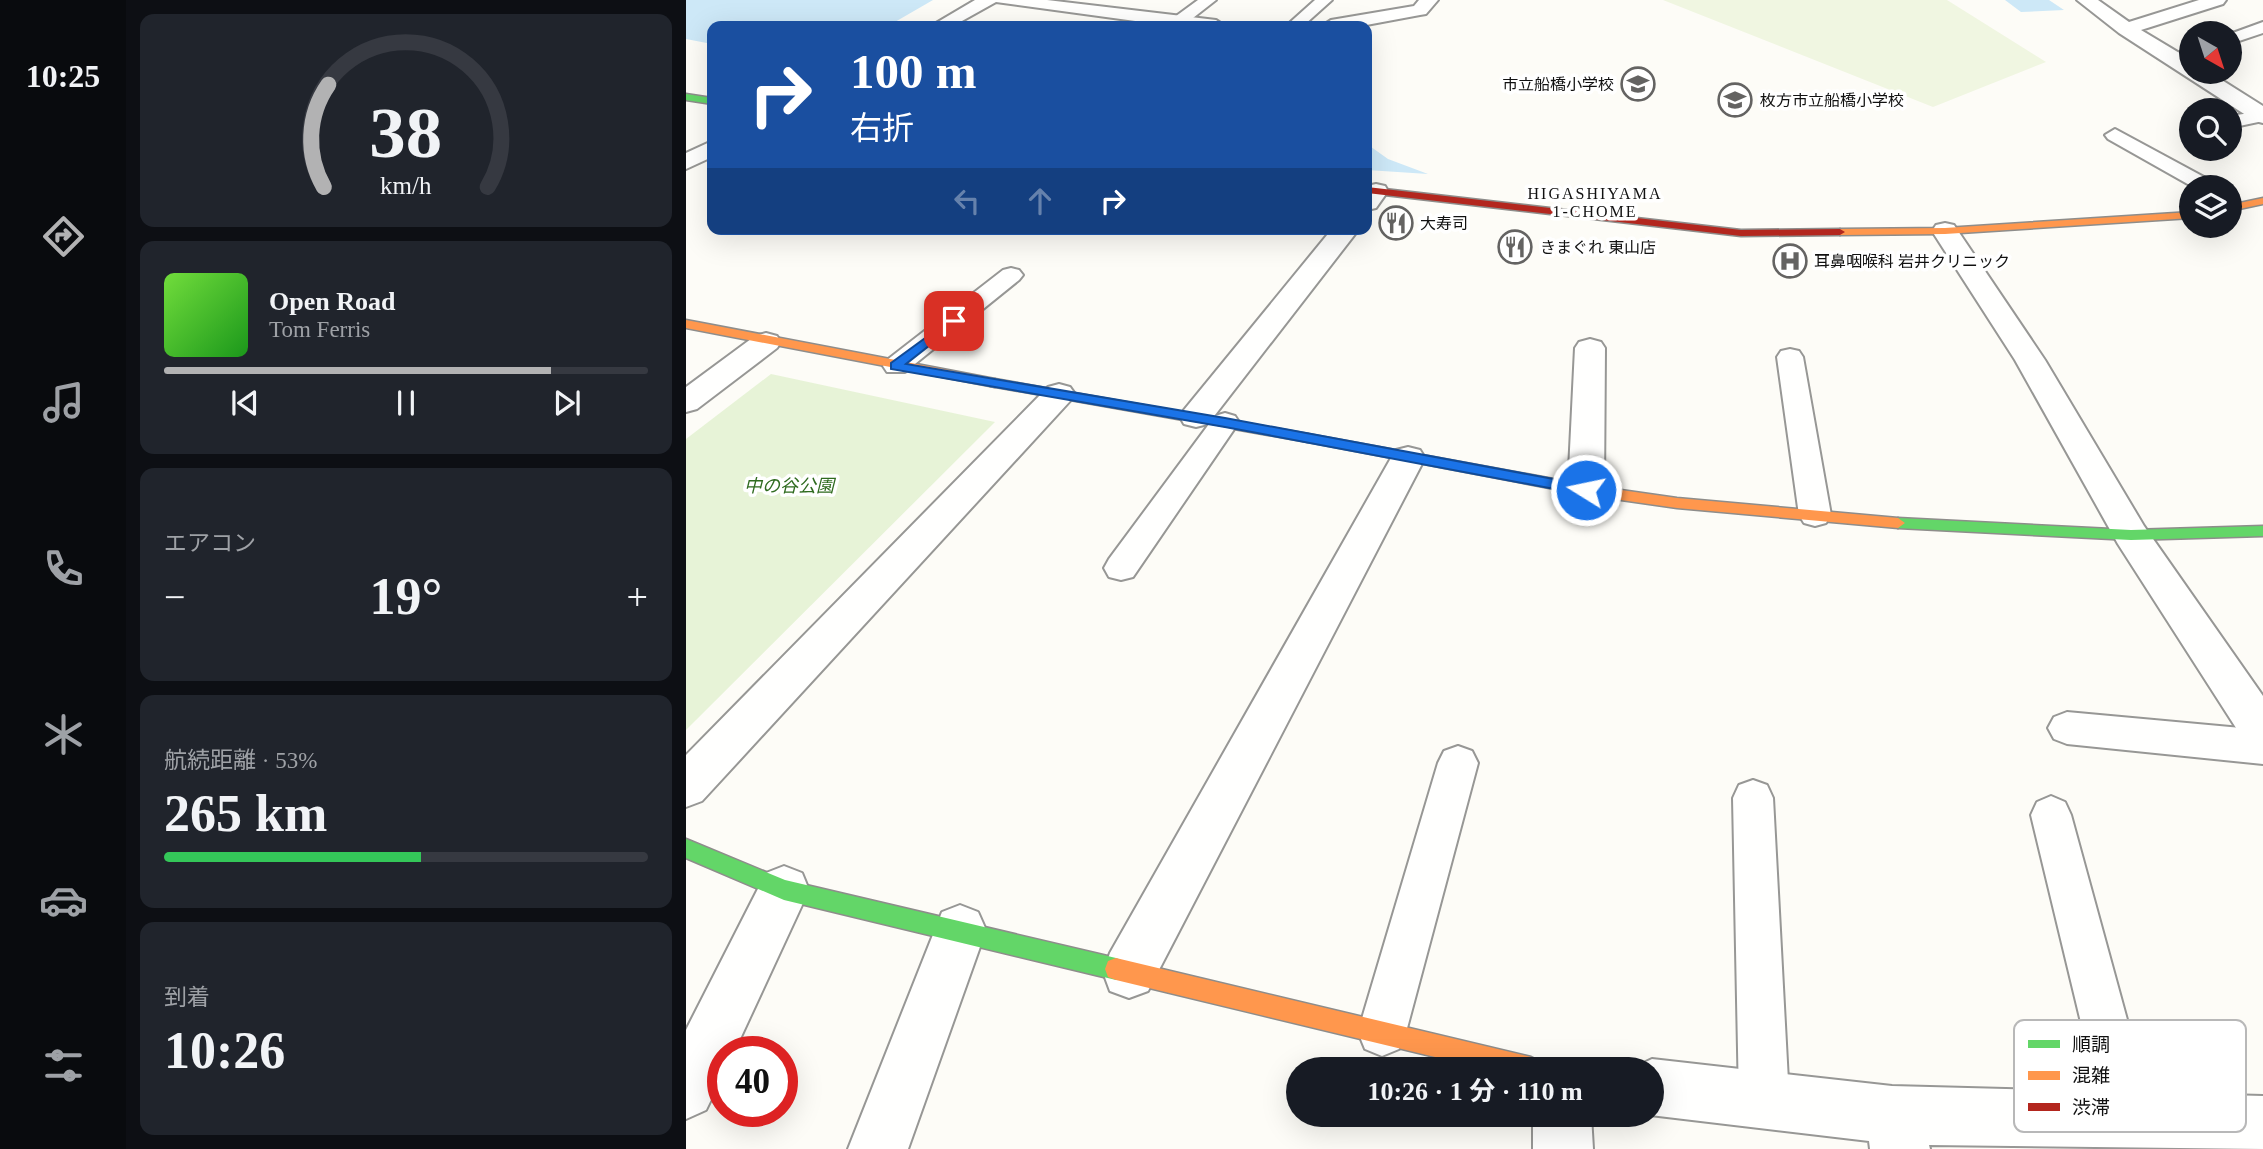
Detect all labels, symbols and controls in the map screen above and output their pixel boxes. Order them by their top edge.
north arrow [2179,21,2242,84]
map controls [2179,21,2242,238]
text: 100 m [850,44,977,99]
icon: right [735,49,826,140]
text: 10:25 [26,58,100,94]
school or university icon: 市立船橋小学校 [1619,65,1657,103]
place label: 市立船橋小学校 [1502,76,1614,93]
school or university icon: 枚方市立船橋小学校 [1716,81,1754,119]
text: 38 [370,92,442,173]
place label: 枚方市立船橋小学校 [1760,92,1904,109]
button: search [2179,98,2242,161]
text: 右折 [850,110,914,146]
text: km/h [380,171,432,198]
button: layers [2179,175,2242,238]
icon: left [948,182,986,220]
icon: ahead [1021,182,1059,220]
icon: right [1094,182,1132,220]
district label: HIGASHIYAMA 1-CHOME [1528,185,1662,220]
restaurant icon: 大寿司 [1377,204,1415,242]
icon: directions [39,212,88,261]
place label: 大寿司 [1420,215,1468,232]
restaurant icon: きまぐれ 東山店 [1496,228,1534,266]
place label: きまぐれ 東山店 [1540,239,1656,256]
hospital icon: 耳鼻咽喉科 岩井クリニック [1771,242,1809,280]
place label: 耳鼻咽喉科 岩井クリニック [1814,253,2010,270]
text: Open Road [269,287,395,316]
pin [924,291,984,351]
icon: arrive [935,302,973,340]
text: Tom Ferris [269,317,370,342]
icon: music [39,378,88,427]
icon: previous [226,384,264,422]
icon: pause [387,384,425,422]
icon: next [548,384,586,422]
position arrow [1549,453,1623,527]
park label: 中の谷公園 [744,476,837,496]
text: エアコン [164,531,256,556]
icon: phone [39,544,88,593]
text: 19° [370,568,442,625]
text: − [164,576,185,618]
text: + [627,576,648,618]
icon: climate [39,710,88,759]
text: 航続距離 · 53% [164,748,317,773]
text: 265 km [164,785,327,842]
icon: car [39,876,88,925]
text: 到着 [164,985,210,1010]
legend [2014,1020,2246,1132]
text: 10:26 [164,1022,285,1079]
text: 順調 [2072,1034,2110,1055]
speed limit sign: 40 [707,1036,798,1127]
icon: filters [39,1041,88,1090]
text: 混雑 [2072,1065,2110,1086]
text: 10:26 · 1 分 · 110 m [1367,1077,1583,1106]
text: 渋滞 [2072,1097,2110,1118]

